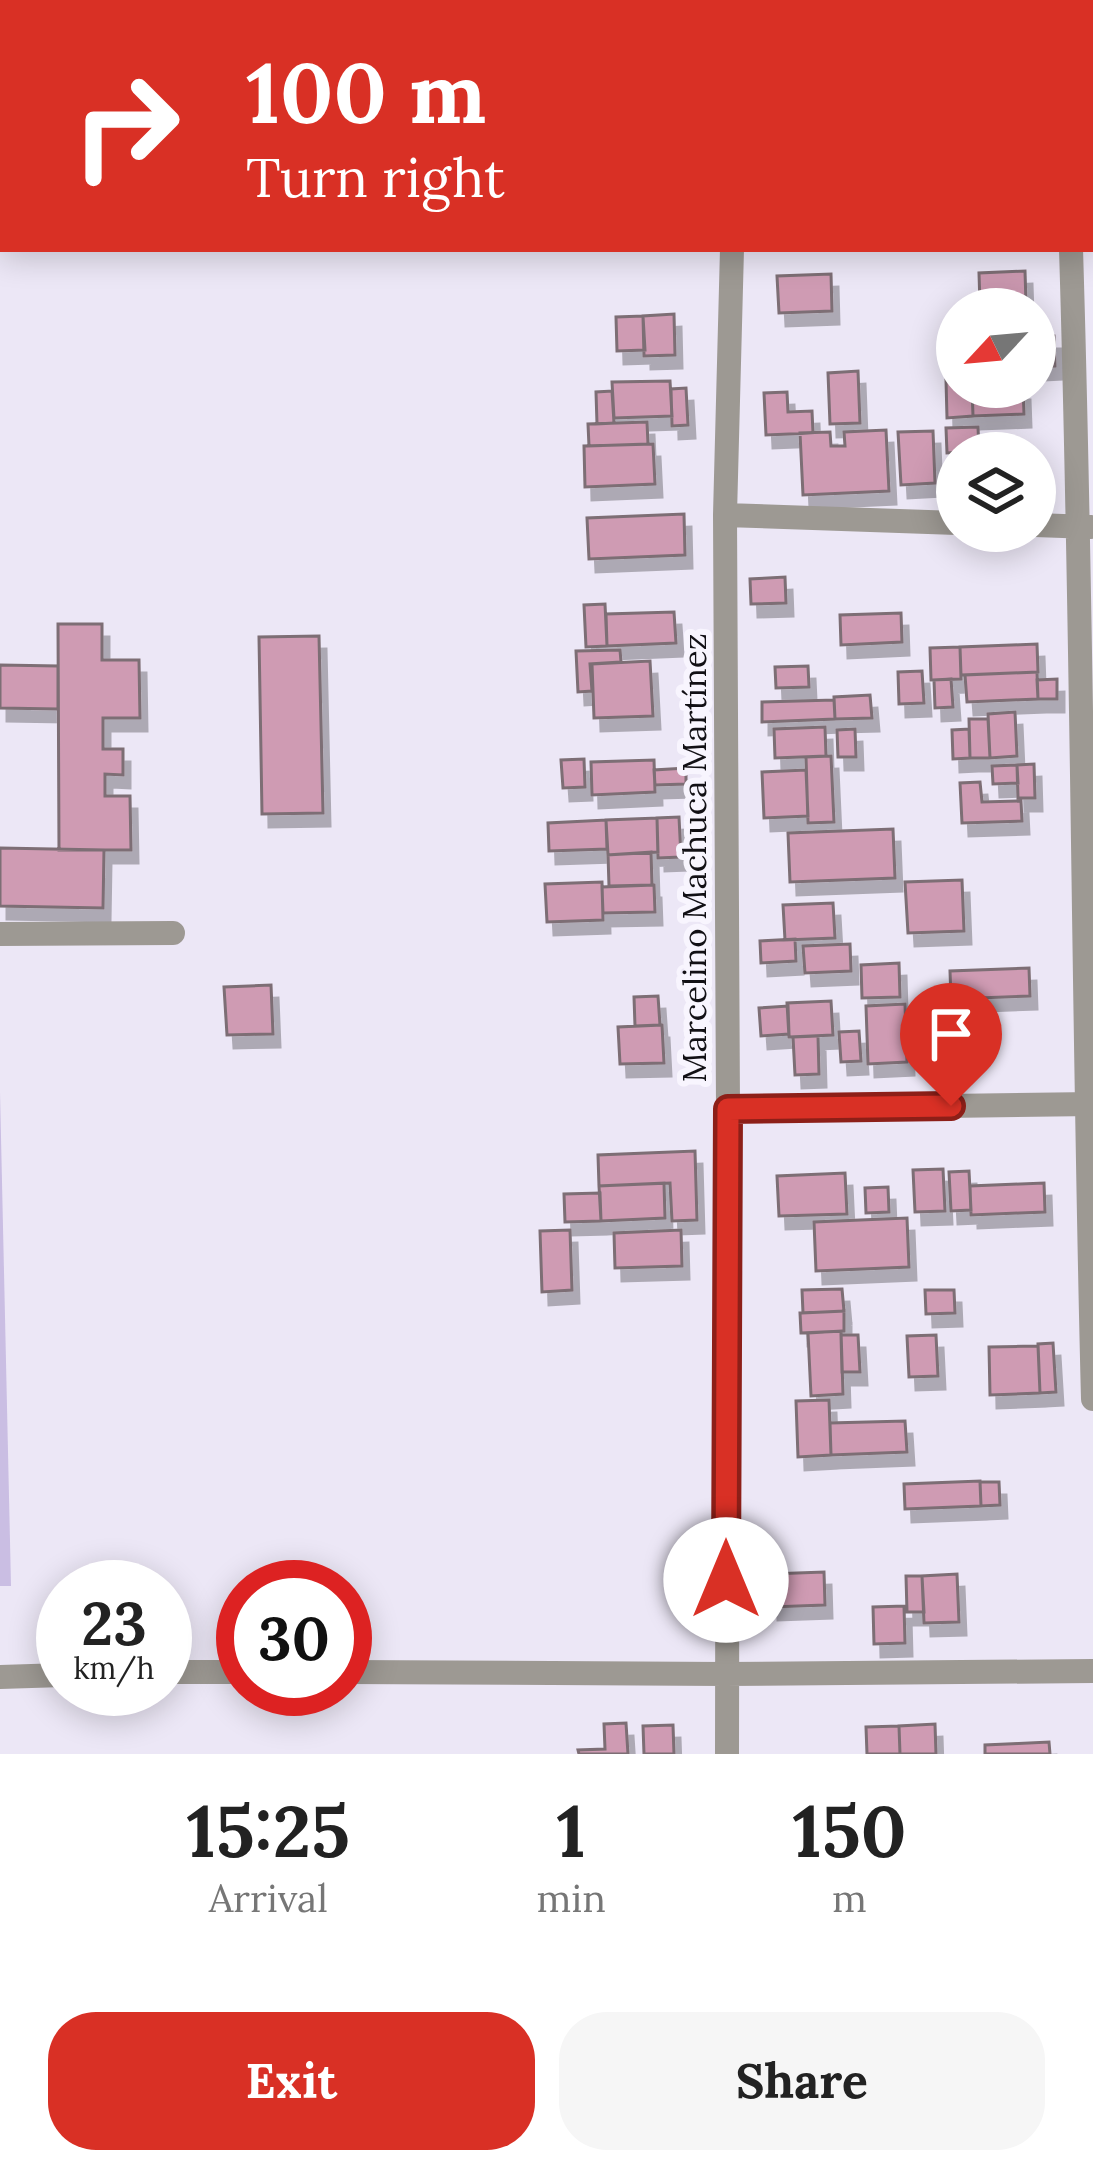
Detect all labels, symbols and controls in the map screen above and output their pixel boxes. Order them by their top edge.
text: 100 m [246,38,486,146]
icon: right [48,48,204,204]
text: Turn right [246,143,505,212]
north arrow [936,288,1056,408]
map controls [936,288,1056,552]
button: layers [936,432,1056,552]
street label: Marcelino Machuca Martínez [673,633,715,1083]
pin [900,983,1002,1106]
icon: arrive [918,1001,984,1067]
position arrow [663,1517,789,1643]
speed limit sign: 30 [216,1560,372,1716]
text: 23 [81,1585,147,1661]
text: km/h [73,1649,155,1687]
text: 15:25 [187,1785,350,1877]
text: 1 [557,1785,586,1877]
text: 150 [793,1785,906,1877]
text: Arrival [209,1873,328,1923]
text: min [536,1873,606,1923]
text: m [832,1873,867,1923]
button: Exit [48,2012,535,2150]
button: Share [559,2012,1045,2150]

